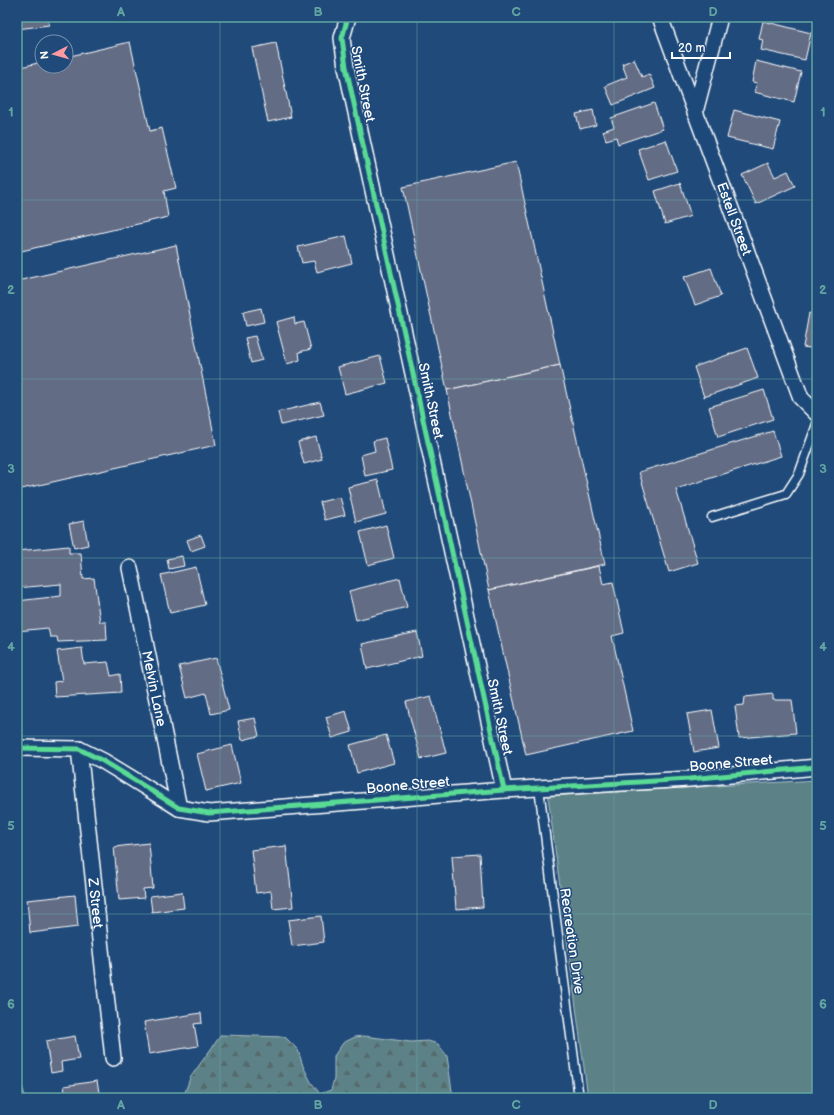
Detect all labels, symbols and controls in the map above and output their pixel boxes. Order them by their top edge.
text: A [116,4,125,20]
text: B [313,4,323,20]
text: C [511,4,521,20]
text: D [708,4,718,20]
north arrow [34,34,74,74]
scale bar [672,34,730,60]
text: 20 m [678,41,705,56]
street label: Smith Street [347,44,379,124]
text: N [38,50,51,60]
text: 1 [8,104,14,120]
text: 1 [820,104,826,120]
street label: Estell Street [713,180,756,258]
text: 2 [7,282,15,298]
text: 2 [819,282,827,298]
street label: Smith Street [415,361,447,441]
text: 3 [7,461,15,477]
text: 3 [819,461,827,477]
text: 4 [7,639,15,655]
text: 4 [819,639,827,655]
street label: Melvin Lane [139,649,171,728]
street label: Smith Street [484,677,516,757]
street label: Boone Street [689,751,774,775]
street label: Boone Street [366,773,451,797]
text: 5 [7,818,15,834]
text: 5 [819,818,827,834]
street label: Z Street [85,876,107,930]
street label: Recreation Drive [556,887,588,995]
text: 6 [7,996,15,1012]
text: 6 [819,996,827,1012]
text: A [116,1097,125,1113]
text: B [313,1097,323,1113]
text: C [511,1097,521,1113]
text: D [708,1097,718,1113]

